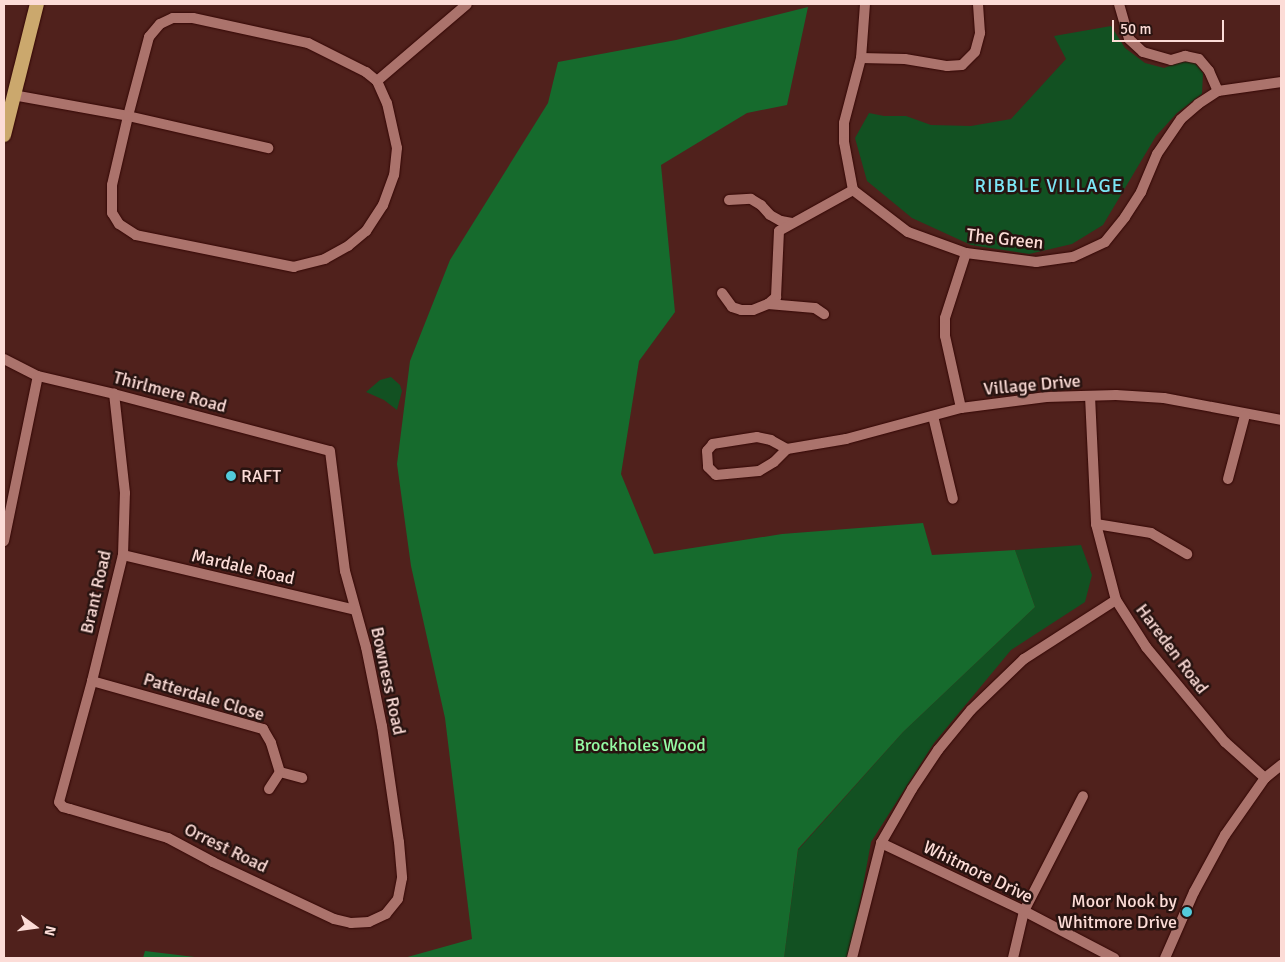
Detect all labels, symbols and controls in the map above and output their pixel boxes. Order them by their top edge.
scale bar [1115,10,1228,42]
text: 50 m [1120,20,1151,38]
district label: RIBBLE VILLAGE [973,176,1125,198]
street label: The Green [965,224,1045,254]
street label: Thirlmere Road [111,366,229,418]
street label: Village Drive [983,370,1081,400]
place label: RAFT [241,465,281,487]
marker: RAFT [225,470,237,482]
street label: Mardale Road [189,545,297,589]
street label: Brant Road [76,548,116,636]
street label: Hareden Road [1131,600,1213,698]
street label: Bowness Road [366,625,410,737]
street label: Patterdale Close [141,668,267,726]
park label: Brockholes Wood [574,734,706,756]
street label: Orrest Road [181,818,271,878]
street label: Whitmore Drive [920,836,1036,908]
place label: Moor Nook by Whitmore Drive [1058,891,1177,934]
north arrow [10,902,60,952]
marker: Moor Nook by Whitmore Drive [1181,906,1193,918]
text: N [41,924,59,938]

